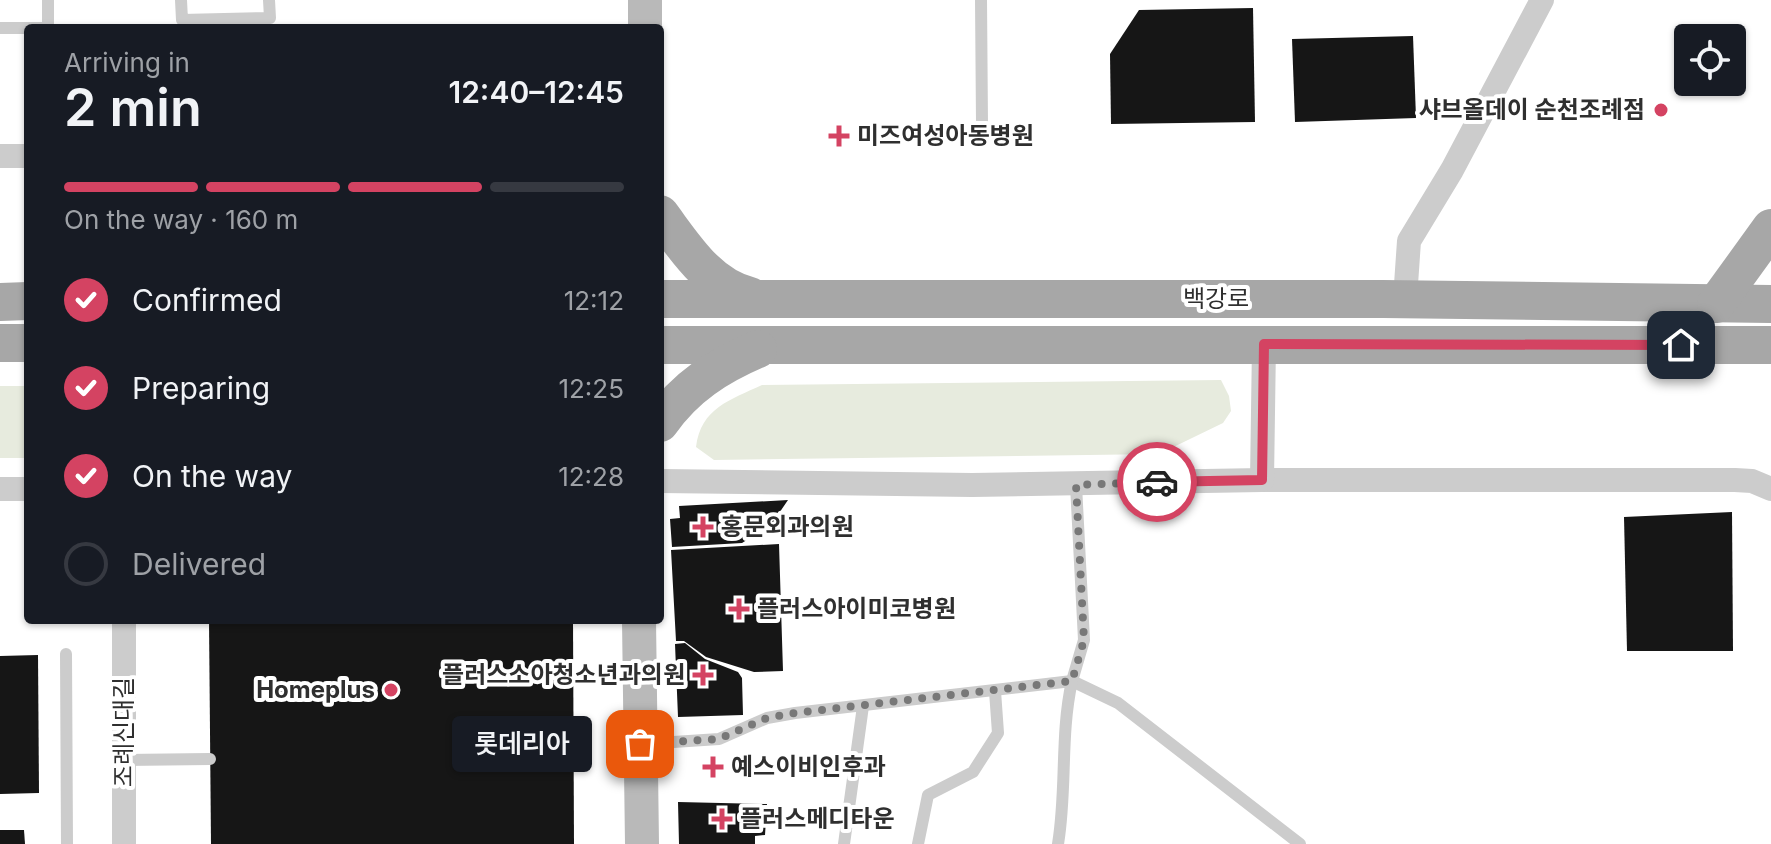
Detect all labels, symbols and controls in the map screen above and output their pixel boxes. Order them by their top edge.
map controls [1674,24,1746,96]
button: locate [1674,24,1746,96]
text: Arriving in [64,47,190,78]
text: 12:40–12:45 [448,74,624,110]
text: 2 min [64,76,202,139]
place label: 샤브올데이 순천조례점 [1419,95,1645,124]
marker: 샤브올데이 순천조례점 [1652,101,1670,119]
place label: 미즈여성아동병원 [857,121,1034,150]
marker: 미즈여성아동병원 [828,125,850,147]
text: On the way · 160 m [64,204,298,235]
icon: check [64,278,108,322]
text: Confirmed [132,282,282,318]
street label: 백강로 [1183,284,1249,313]
text: 12:12 [564,285,624,316]
pin [1647,311,1715,379]
icon: home [1659,323,1703,367]
icon: check [64,366,108,410]
text: Preparing [132,370,270,406]
text: 12:25 [558,373,624,404]
courier [1117,442,1197,522]
icon: check [64,454,108,498]
text: On the way [132,458,292,494]
icon: car [1135,460,1179,504]
text: 12:28 [558,461,624,492]
place label: 홍문외과의원 [721,512,853,541]
marker: 홍문외과의원 [692,516,714,538]
text: Delivered [132,546,266,582]
place label: 플러스아이미코병원 [757,594,956,623]
marker: 플러스아이미코병원 [728,598,750,620]
place label: 플러스소아청소년과의원 [442,660,685,689]
marker: 플러스소아청소년과의원 [692,664,714,686]
place label: Homeplus [256,675,375,704]
street label: 조례신대길 [109,677,138,787]
marker: Homeplus [382,681,400,699]
pin [606,710,674,778]
callout: 롯데리아 [452,716,592,772]
icon: bag [618,722,662,766]
text: 롯데리아 [474,728,570,759]
place label: 예스이비인후과 [731,752,886,781]
marker: 예스이비인후과 [702,756,724,778]
place label: 플러스메디타운 [740,804,895,833]
marker: 플러스메디타운 [711,808,733,830]

